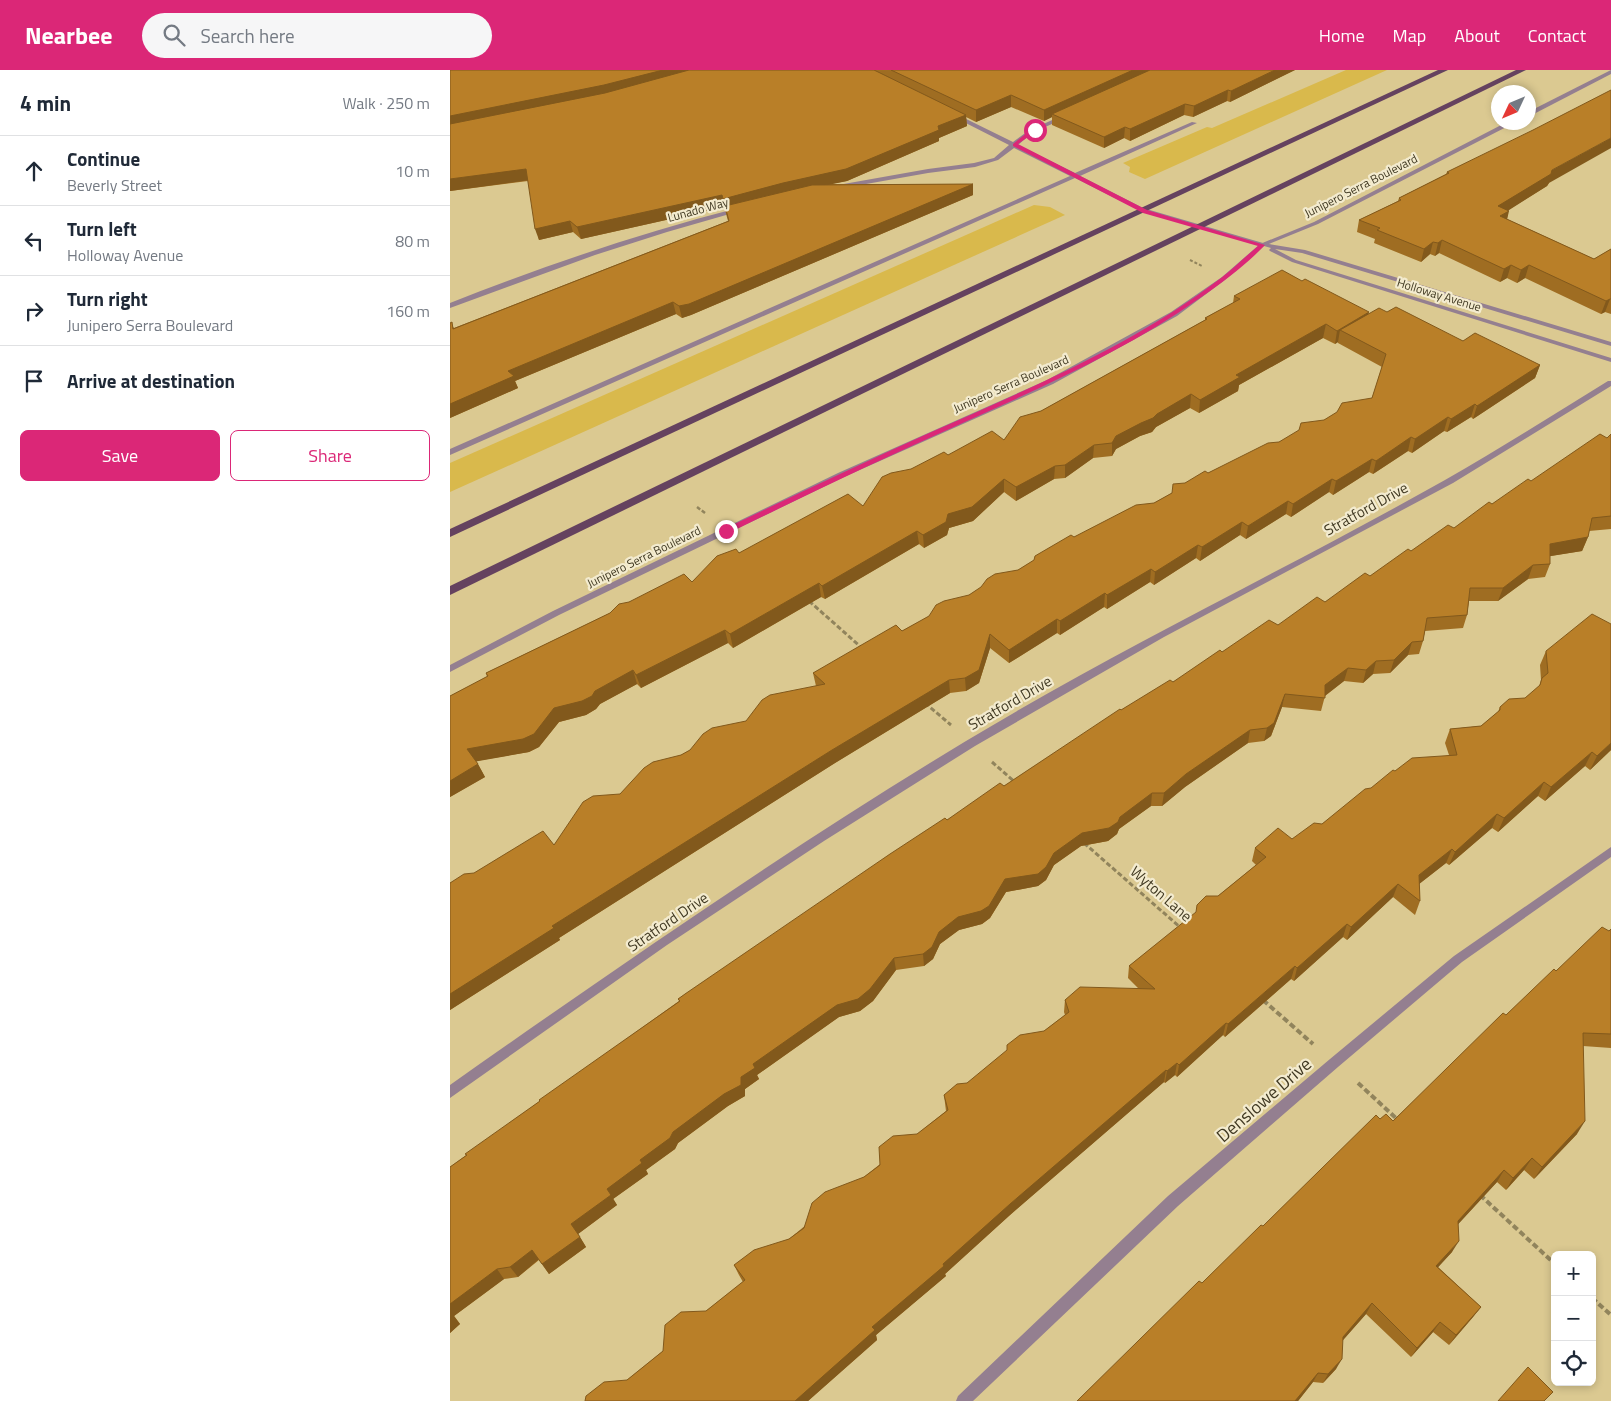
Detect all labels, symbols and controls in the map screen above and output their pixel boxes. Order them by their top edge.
search box [142,13,492,58]
text: Nearbee [25,17,112,53]
icon: search [160,21,188,49]
text: Search here [200,21,295,50]
text: Home [1319,22,1365,49]
text: Map [1393,22,1426,49]
text: About [1454,22,1500,49]
text: Contact [1528,22,1586,49]
north arrow [1491,85,1536,130]
text: 4 min [20,87,71,119]
text: Walk · 250 m [342,91,430,115]
route start [1024,119,1047,142]
text: Continue [67,144,140,173]
street label: Junipero Serra Boulevard [1301,149,1421,222]
icon: ahead [20,157,48,185]
text: 10 m [395,159,430,183]
text: Beverly Street [67,173,162,197]
street label: Lunado Way [665,192,730,227]
text: Turn left [67,214,137,243]
icon: left [20,227,48,255]
text: 80 m [395,229,430,253]
text: Holloway Avenue [67,243,183,267]
street label: Holloway Avenue [1395,273,1484,316]
text: Turn right [67,284,148,313]
icon: right [20,297,48,325]
text: 160 m [386,299,430,323]
text: Junipero Serra Boulevard [67,313,233,337]
street label: Junipero Serra Boulevard [950,350,1072,418]
text: Arrive at destination [67,366,235,395]
icon: arrive [20,367,48,395]
button: Save [20,430,220,481]
button: Share [230,430,430,481]
street label: Stratford Drive [1319,476,1412,541]
route end [715,520,738,543]
street label: Junipero Serra Boulevard [584,521,704,592]
street label: Stratford Drive [964,669,1056,736]
street label: Wyton Lane [1125,860,1197,927]
street label: Stratford Drive [623,886,713,957]
street label: Denslowe Drive [1210,1051,1317,1149]
map controls [1551,1251,1596,1386]
button: + [1551,1251,1596,1296]
button: − [1551,1296,1596,1341]
button: locate [1551,1341,1596,1386]

